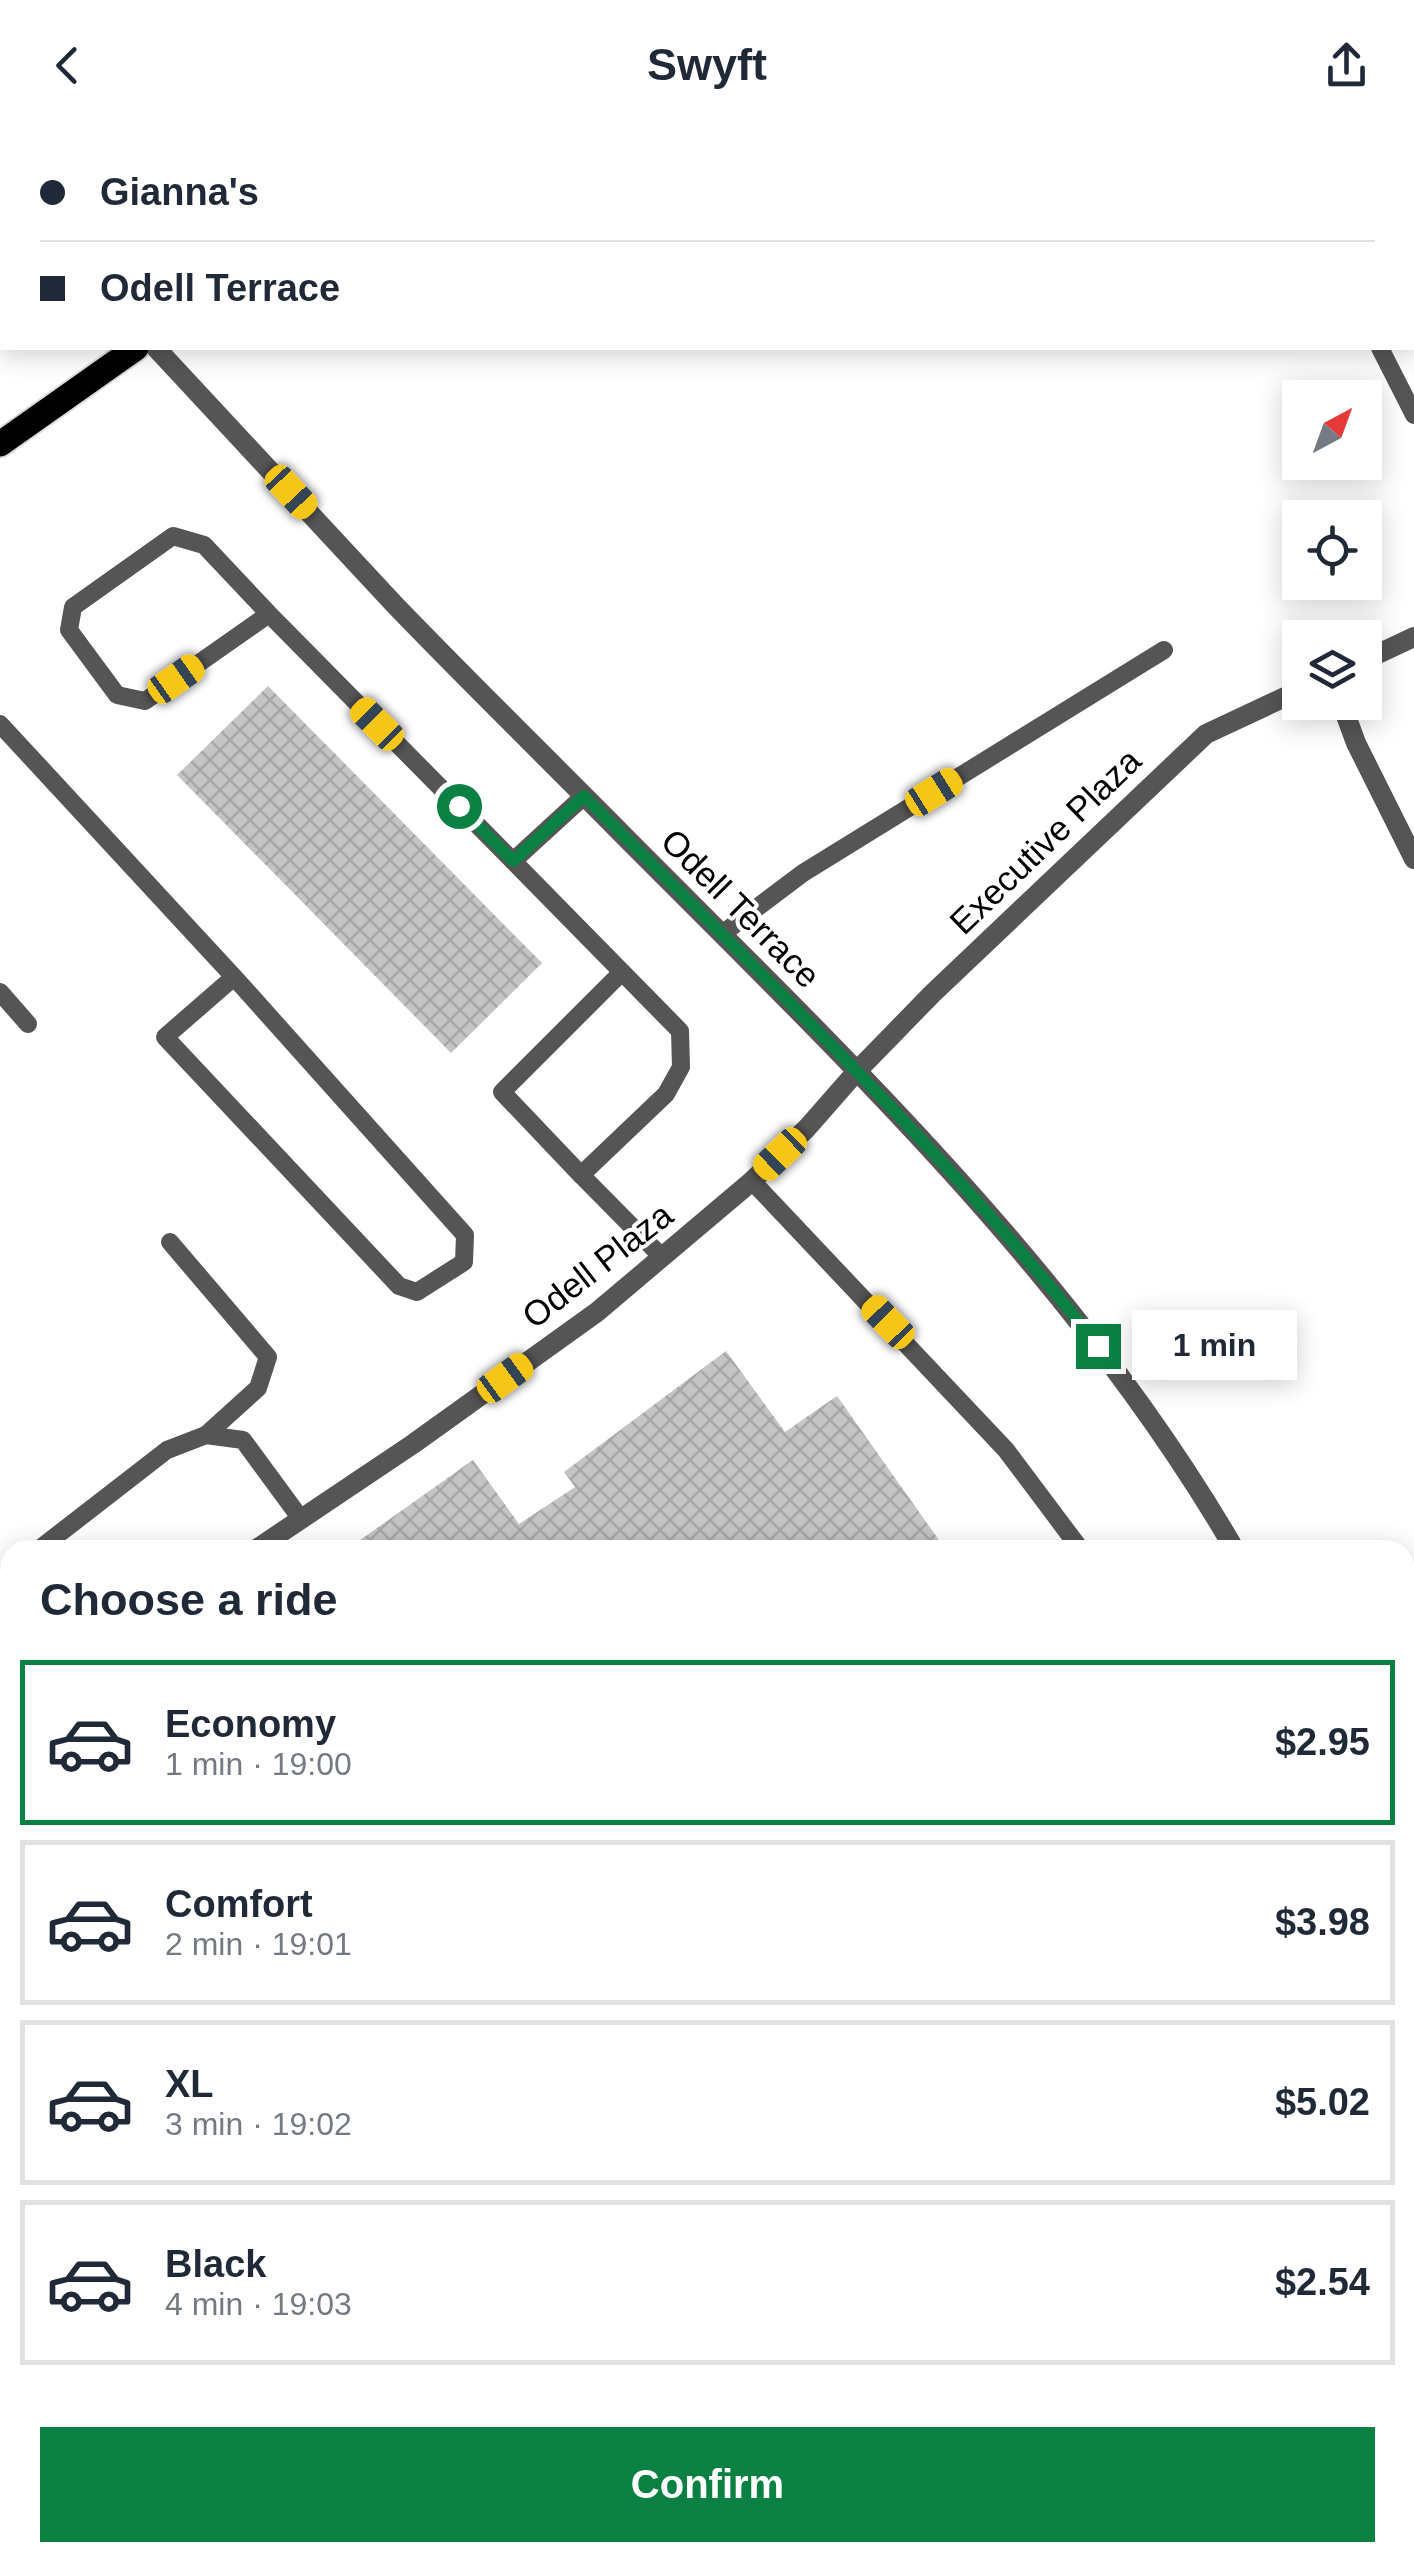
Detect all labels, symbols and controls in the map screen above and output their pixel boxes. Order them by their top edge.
icon: back [40,38,95,93]
icon: share [1319,38,1374,93]
text: Swyft [647,39,767,90]
text: Gianna's [100,171,259,213]
text: Odell Terrace [100,267,340,309]
north arrow [1282,380,1382,480]
map controls [1282,380,1382,720]
car [260,460,322,524]
button: locate [1282,500,1382,600]
button: layers [1282,620,1382,720]
car [143,650,209,708]
car [345,692,409,756]
street label: Executive Plaza [942,740,1148,942]
car [901,763,967,821]
route start [437,784,482,829]
street label: Odell Terrace [654,821,828,995]
car [748,1122,812,1186]
street label: Odell Plaza [514,1194,680,1335]
car [856,1290,920,1354]
callout: 1 min [1133,1311,1298,1381]
route end [1076,1324,1121,1369]
text: 1 min [1173,1327,1256,1363]
car [472,1348,538,1408]
text: Choose a ride [40,1574,338,1625]
icon: car [45,1698,135,1788]
text: Economy [165,1703,336,1745]
text: $2.95 [1275,1721,1370,1763]
text: 1 min · 19:00 [165,1746,352,1782]
icon: car [45,1878,135,1968]
text: Comfort [165,1883,313,1925]
text: $3.98 [1275,1901,1370,1943]
text: 2 min · 19:01 [165,1926,352,1962]
icon: car [45,2058,135,2148]
text: XL [165,2063,214,2105]
text: $5.02 [1275,2081,1370,2123]
text: 3 min · 19:02 [165,2106,352,2142]
icon: car [45,2238,135,2328]
text: Black [165,2243,266,2285]
text: $2.54 [1275,2261,1370,2303]
text: 4 min · 19:03 [165,2286,352,2322]
button: Confirm [40,2427,1375,2542]

